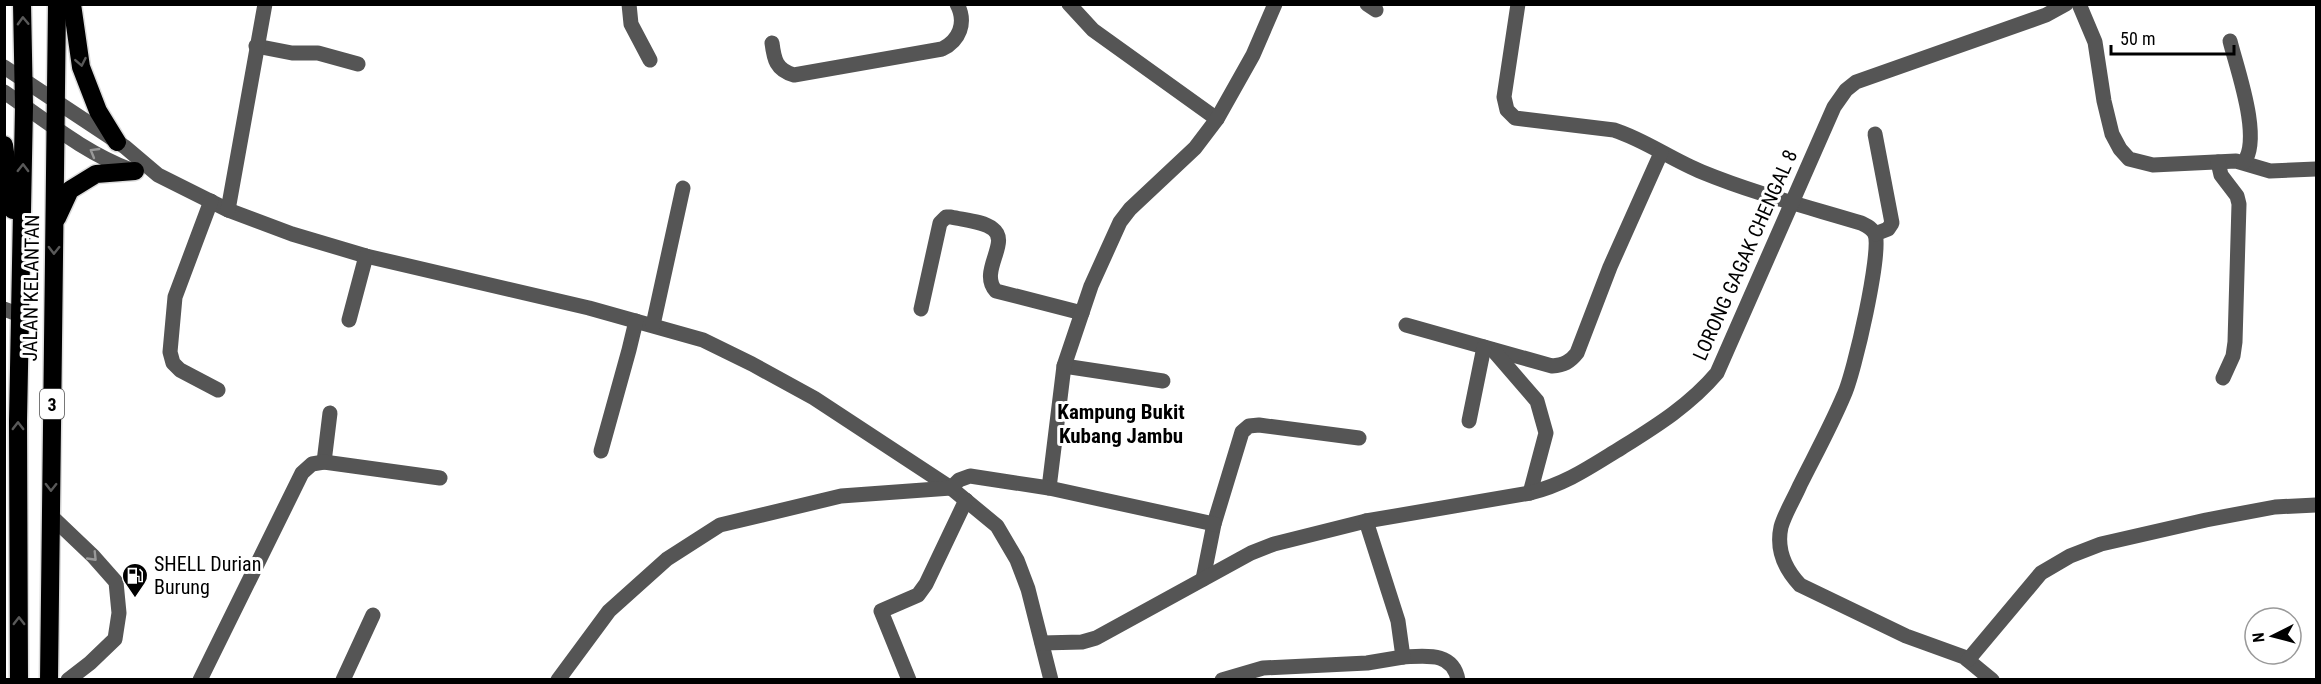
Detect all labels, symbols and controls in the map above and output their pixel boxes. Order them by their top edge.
one-way arrow [16,16,29,25]
scale bar [2111,18,2234,56]
text: 50 m [2120,28,2155,49]
one-way arrow [74,57,87,67]
street label: LORONG GAGAK CHENGAL 8 [1688,146,1802,364]
one-way arrow [90,147,100,159]
one-way arrow [17,164,29,173]
street label: JALAN KELANTAN [18,214,44,362]
one-way arrow [47,246,60,255]
road number: 3 [40,389,64,419]
district label: Kampung Bukit Kubang Jambu [1057,400,1185,448]
one-way arrow [12,422,24,431]
one-way arrow [45,483,57,492]
one-way arrow [86,549,97,560]
place label: SHELL Durian Burung [154,552,261,599]
fuel station icon: SHELL Durian Burung [120,561,150,599]
north arrow [2243,606,2303,666]
one-way arrow [13,617,25,626]
text: N [2249,632,2269,643]

